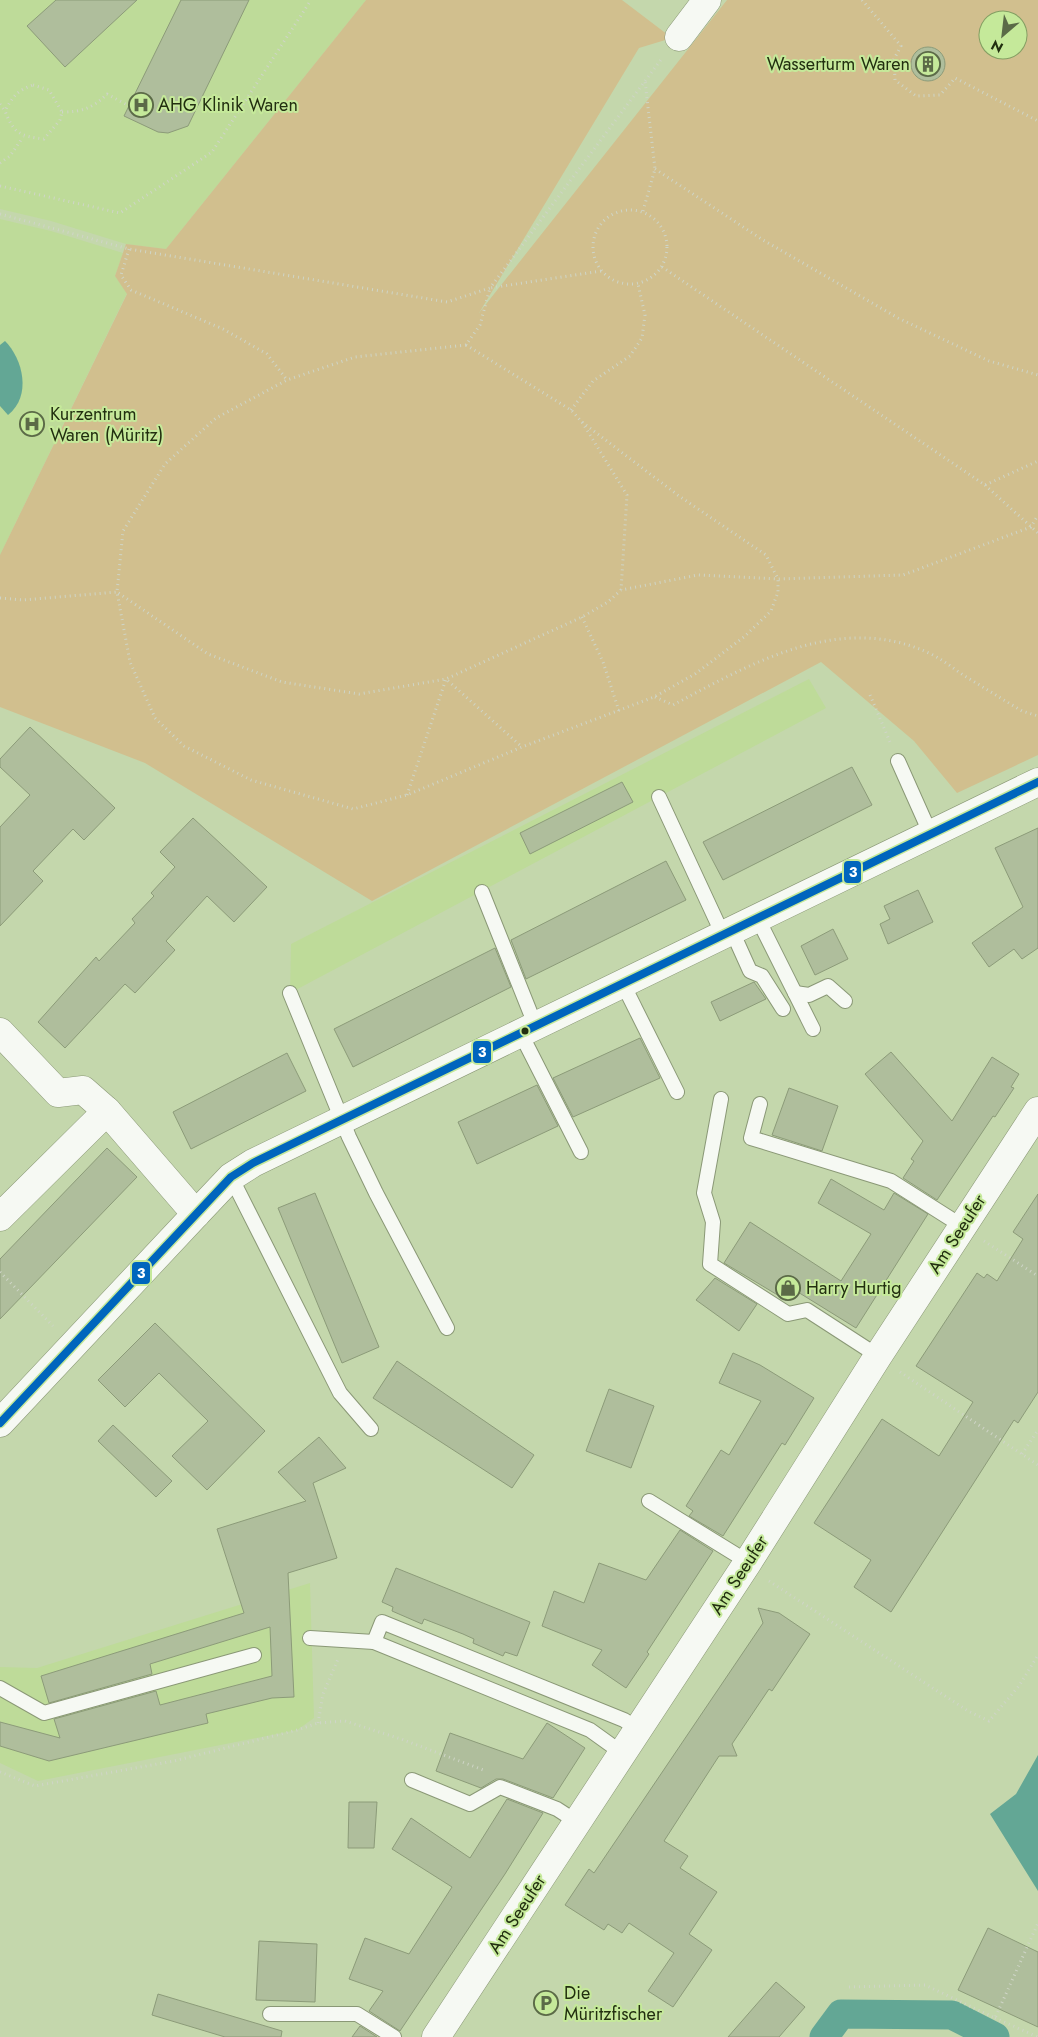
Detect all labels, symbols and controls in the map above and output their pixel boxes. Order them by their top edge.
north arrow [978,10,1028,60]
text: N [987,35,1007,58]
place label: Wasserturm Waren [767,51,910,77]
building icon: Wasserturm Waren [915,51,941,77]
hospital icon: AHG Klinik Waren [128,92,154,118]
place label: AHG Klinik Waren [158,92,298,118]
place label: Kurzentrum Waren (Müritz) [50,401,163,448]
hospital icon: Kurzentrum Waren (Müritz) [19,411,45,437]
line badge: 3 [843,860,862,884]
text: 3 [849,862,858,882]
unlabelled marker [520,1026,530,1036]
line badge: 3 [472,1040,492,1064]
text: 3 [478,1042,487,1062]
street label: Am Seeufer [922,1189,993,1279]
line badge: 3 [131,1261,151,1285]
text: 3 [137,1263,146,1283]
shop icon: Harry Hurtig [775,1275,801,1301]
place label: Harry Hurtig [806,1275,902,1301]
street label: Am Seeufer [704,1530,775,1620]
street label: Am Seeufer [482,1869,553,1959]
place label: Die Müritzfischer [564,1980,663,2027]
parking icon: Die Müritzfischer [533,1990,559,2016]

